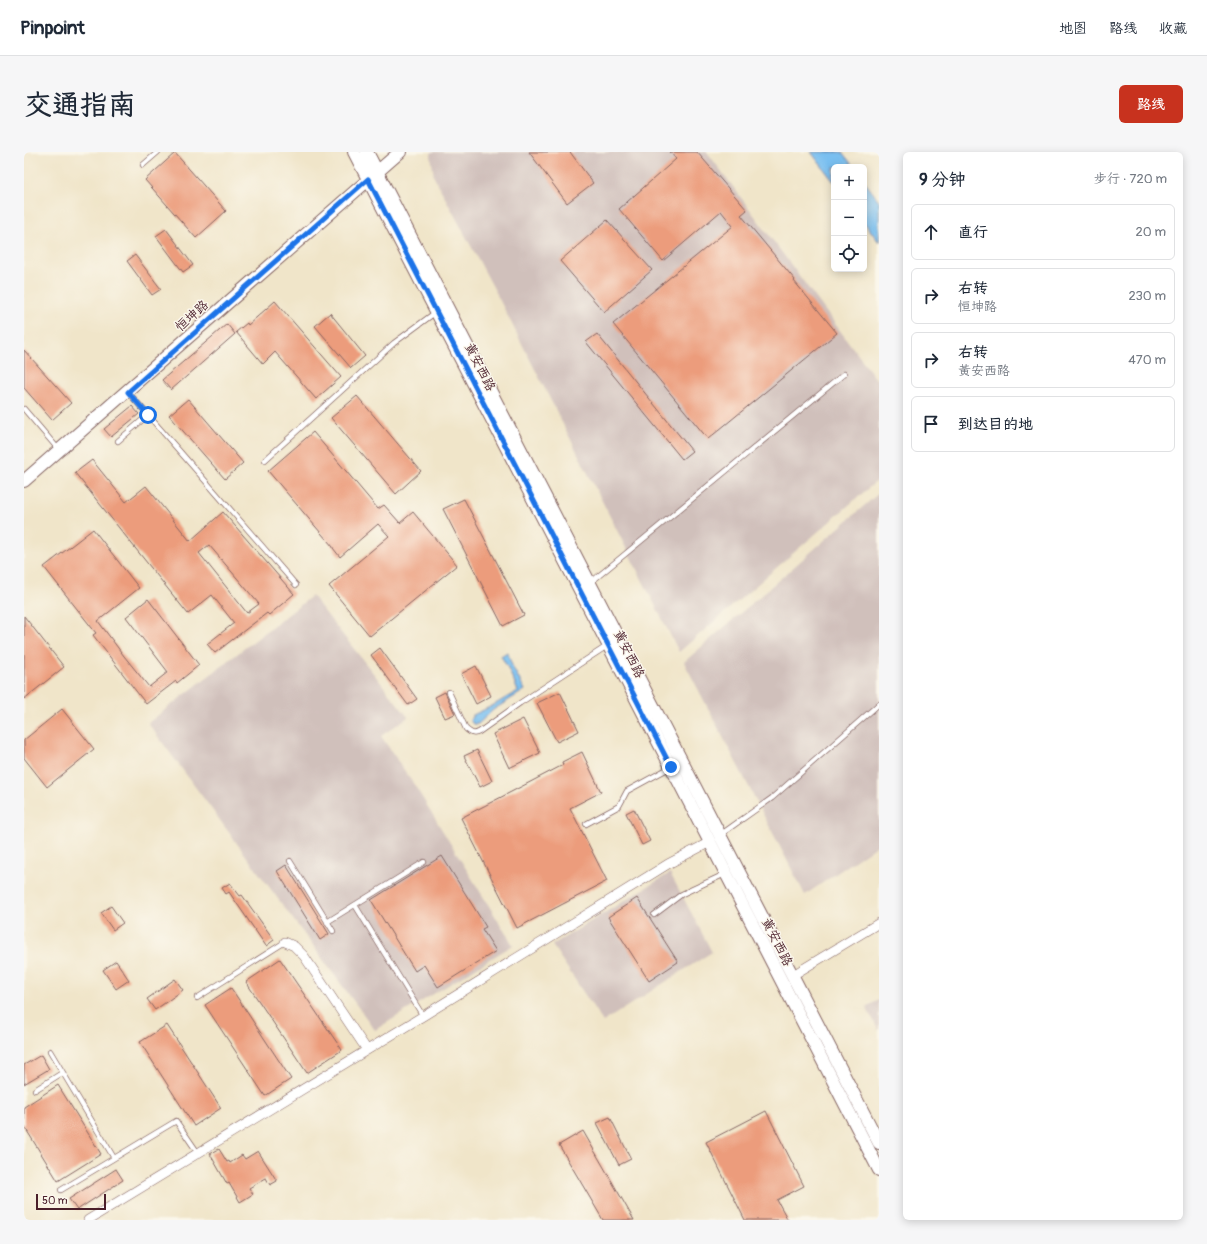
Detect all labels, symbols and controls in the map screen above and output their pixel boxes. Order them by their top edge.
text: Pinpoint [20,16,85,40]
text: 地图 [1059,20,1087,37]
text: 路线 [1109,20,1137,37]
text: 收藏 [1159,20,1187,37]
button: 路线 [1119,85,1183,123]
text: 交通指南 [24,88,136,123]
map controls [831,164,867,272]
button: + [831,164,867,200]
text: 9 分钟 [919,169,965,190]
text: 步行 · 720 m [1094,171,1167,187]
button: − [831,200,867,236]
icon: ahead [920,221,942,243]
text: 直行 [958,223,988,242]
text: 20 m [1135,224,1166,240]
button: locate [831,236,867,272]
text: 右转 [958,279,988,298]
icon: right [920,285,942,307]
text: 230 m [1129,288,1166,304]
street label: 恒坤路 [172,297,212,335]
text: 恒坤路 [958,299,997,315]
street label: 黄安西路 [461,340,499,394]
text: 右转 [958,343,988,362]
icon: right [920,349,942,371]
text: 470 m [1128,352,1166,368]
text: 黄安西路 [958,363,1010,379]
route start [139,406,157,424]
icon: arrive [920,413,942,435]
text: 到达目的地 [958,415,1033,434]
street label: 黄安西路 [610,627,648,681]
route end [662,758,680,776]
street label: 黄安西路 [758,915,796,969]
scale bar [36,1192,106,1211]
text: 50 m [42,1194,68,1207]

